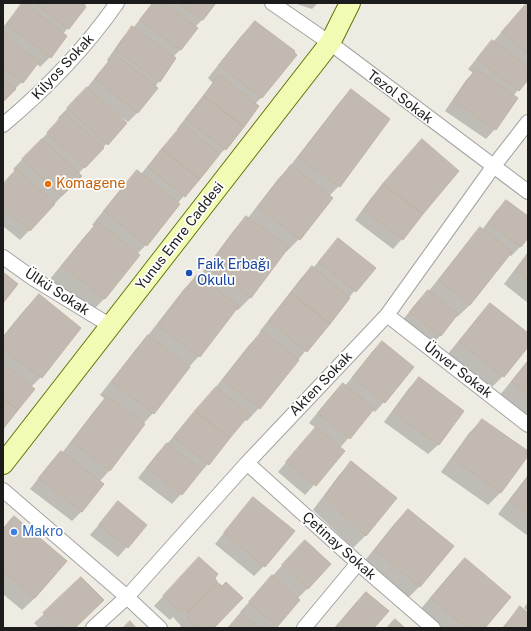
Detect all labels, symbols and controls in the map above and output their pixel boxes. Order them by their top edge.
street label: Kilyos Sokak [28,31,98,103]
street label: Tezol Sokak [364,67,436,127]
place label: Komagene [56,176,125,192]
marker: Komagene [43,179,53,189]
street label: Yunus Emre Caddesi [133,179,227,293]
place label: Faik Erbağı Okulu [197,257,270,290]
street label: Ülkü Sokak [21,265,93,319]
marker: Faik Erbağı Okulu [184,268,194,278]
street label: Ünver Sokak [421,338,495,402]
street label: Akten Sokak [286,348,356,420]
street label: Çetinay Sokak [299,509,379,583]
place label: Makro [22,524,63,540]
marker: Makro [9,527,19,537]

